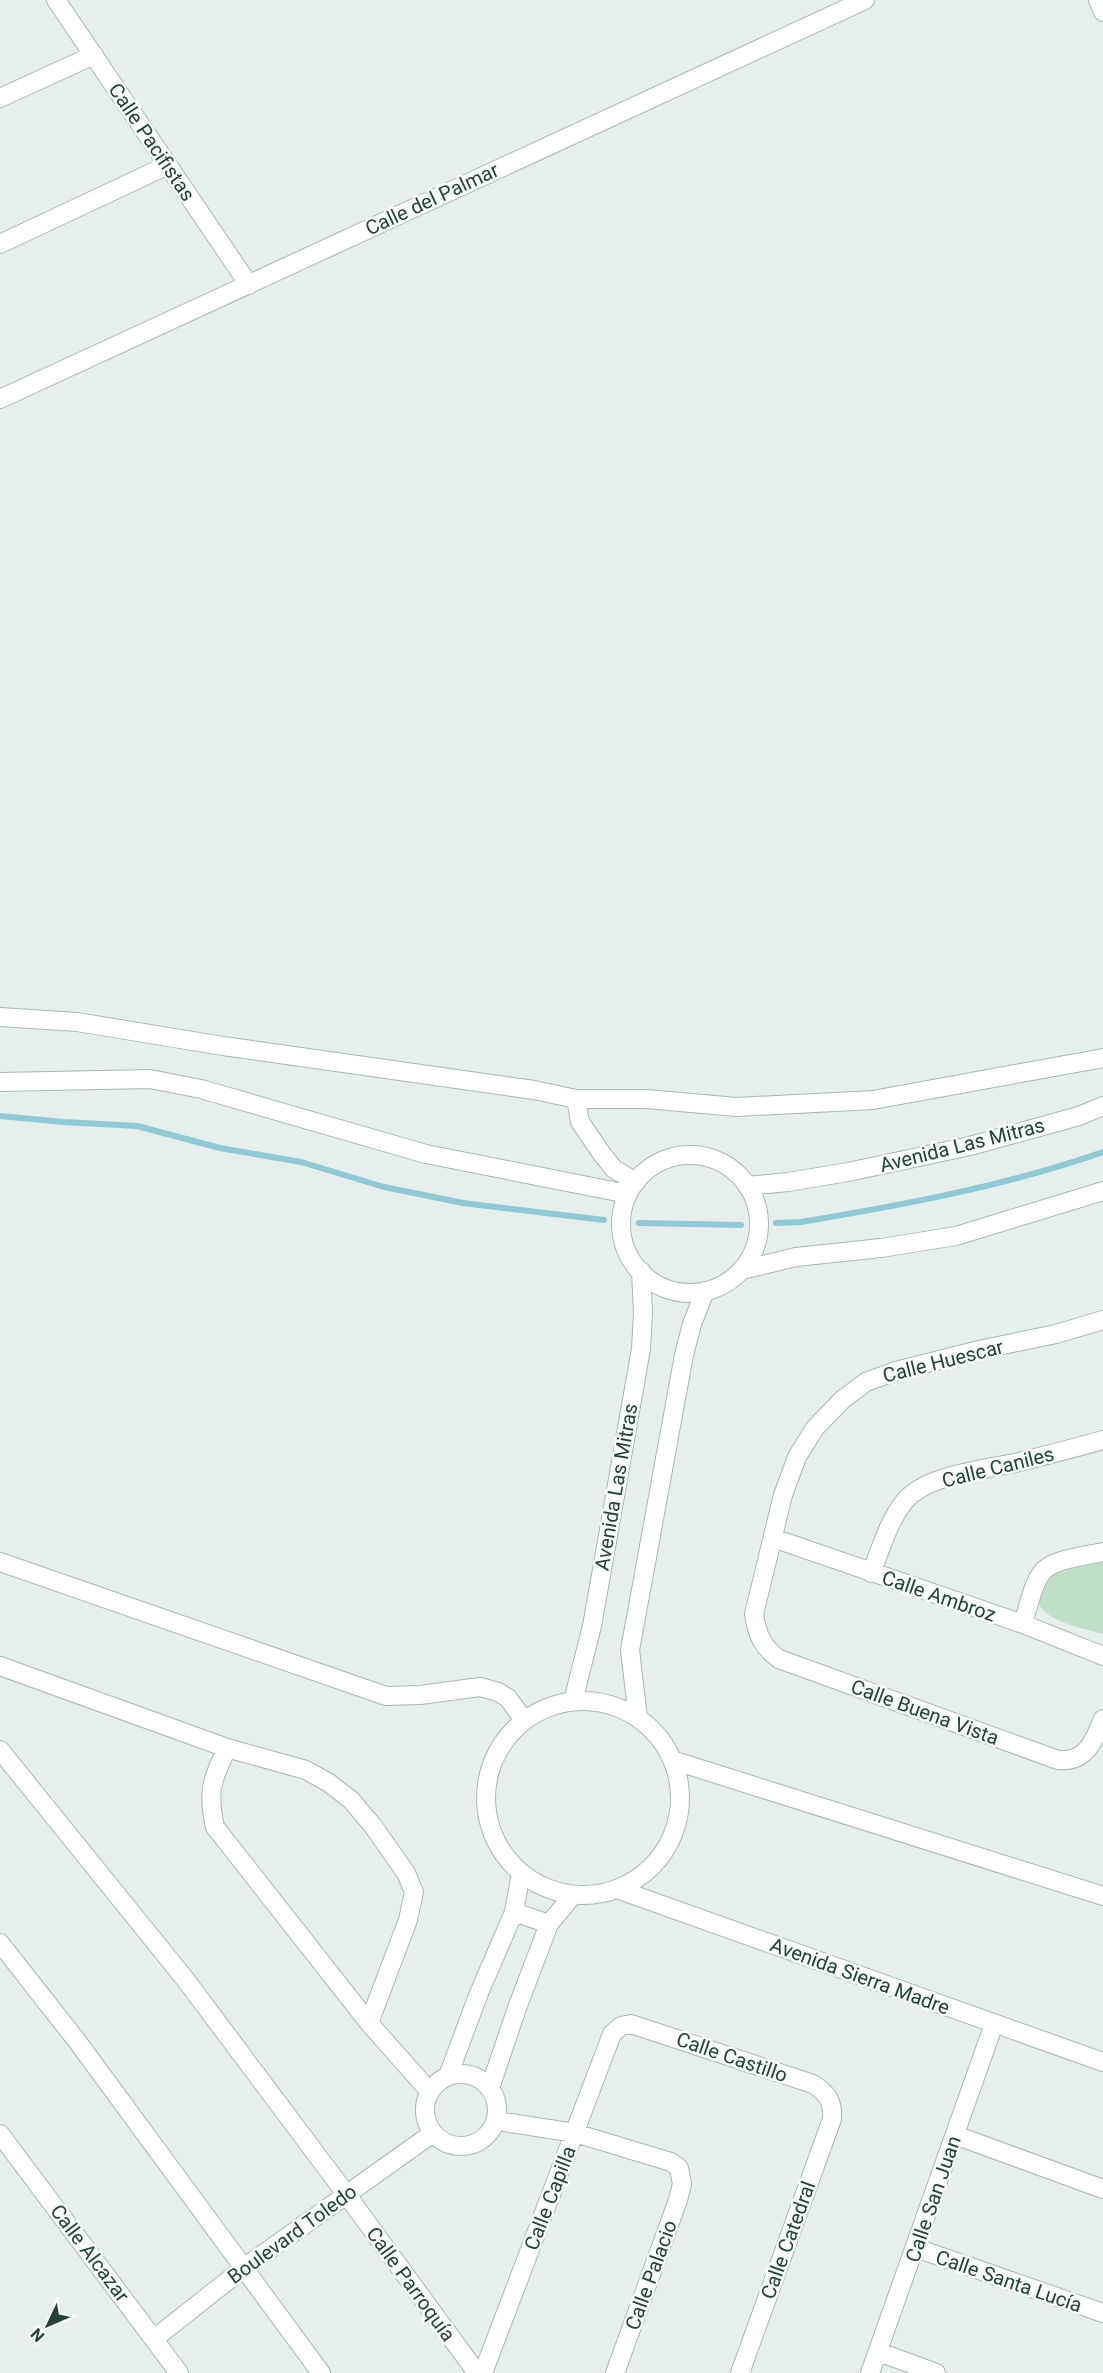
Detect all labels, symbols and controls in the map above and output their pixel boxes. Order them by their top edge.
street label: Calle Pacifistas [104,78,200,206]
street label: Calle del Palmar [362,158,503,240]
street label: Avenida Las Mitras [877,1113,1047,1177]
street label: Calle Huescar [880,1334,1006,1388]
street label: Avenida Las Mitras [589,1402,643,1572]
street label: Calle Caniles [939,1441,1057,1493]
street label: Calle Ambroz [879,1565,999,1627]
street label: Calle Buena Vista [848,1674,1002,1750]
street label: Avenida Sierra Madre [767,1932,953,2020]
street label: Calle Castillo [673,2027,791,2087]
street label: Calle San Juan [900,2133,966,2265]
street label: Calle Capilla [519,2142,581,2254]
street label: Calle Catedral [756,2178,820,2302]
street label: Boulevard Toledo [223,2179,361,2289]
street label: Calle Alcazar [46,2199,135,2307]
street label: Calle Palacio [620,2217,682,2333]
street label: Calle Parroquía [361,2222,461,2346]
street label: Calle Santa Lucía [933,2245,1085,2317]
north arrow [18,2295,78,2355]
text: N [27,2324,48,2346]

